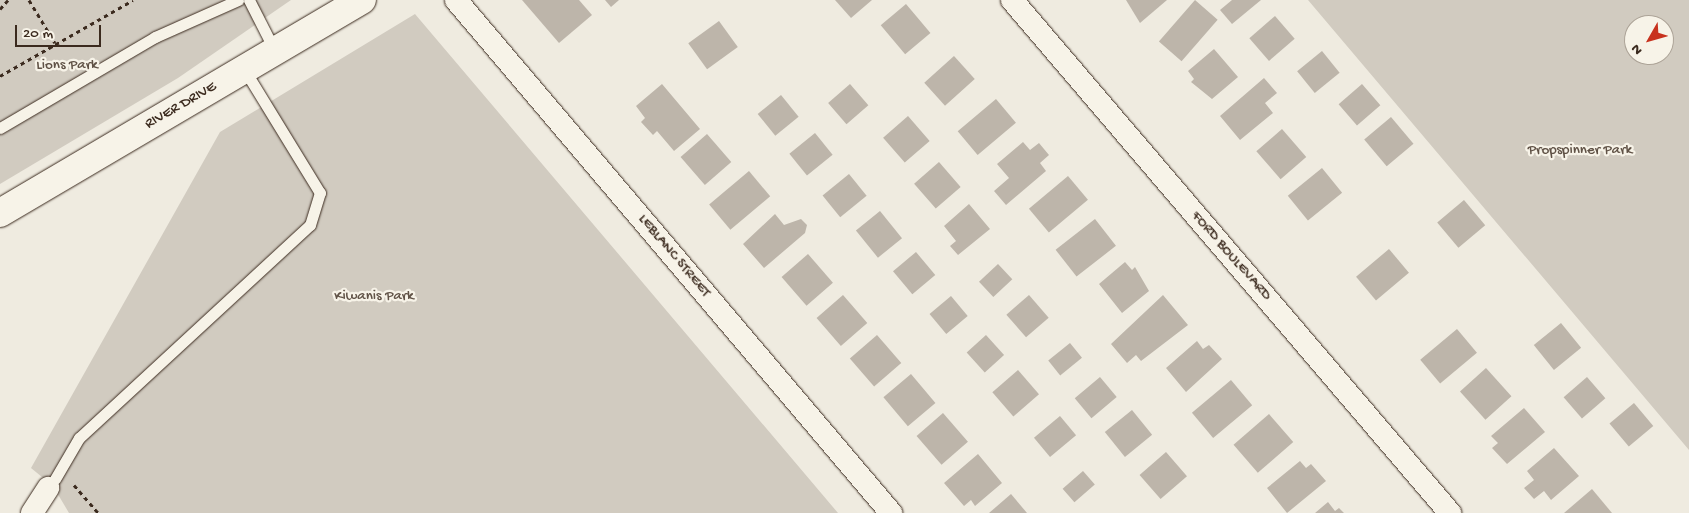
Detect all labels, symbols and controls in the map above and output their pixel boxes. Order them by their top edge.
scale bar [18,15,104,47]
north arrow [1624,15,1674,65]
text: 20 m [23,25,53,43]
text: N [1628,40,1647,58]
park label: Lions Park [36,57,98,75]
street label: RIVER DRIVE [142,78,220,134]
park label: Propspinner Park [1528,142,1632,160]
street label: FORD BOULEVARD [1187,207,1275,305]
street label: LEBLANC STREET [634,211,714,301]
park label: Kiwanis Park [334,288,414,306]

